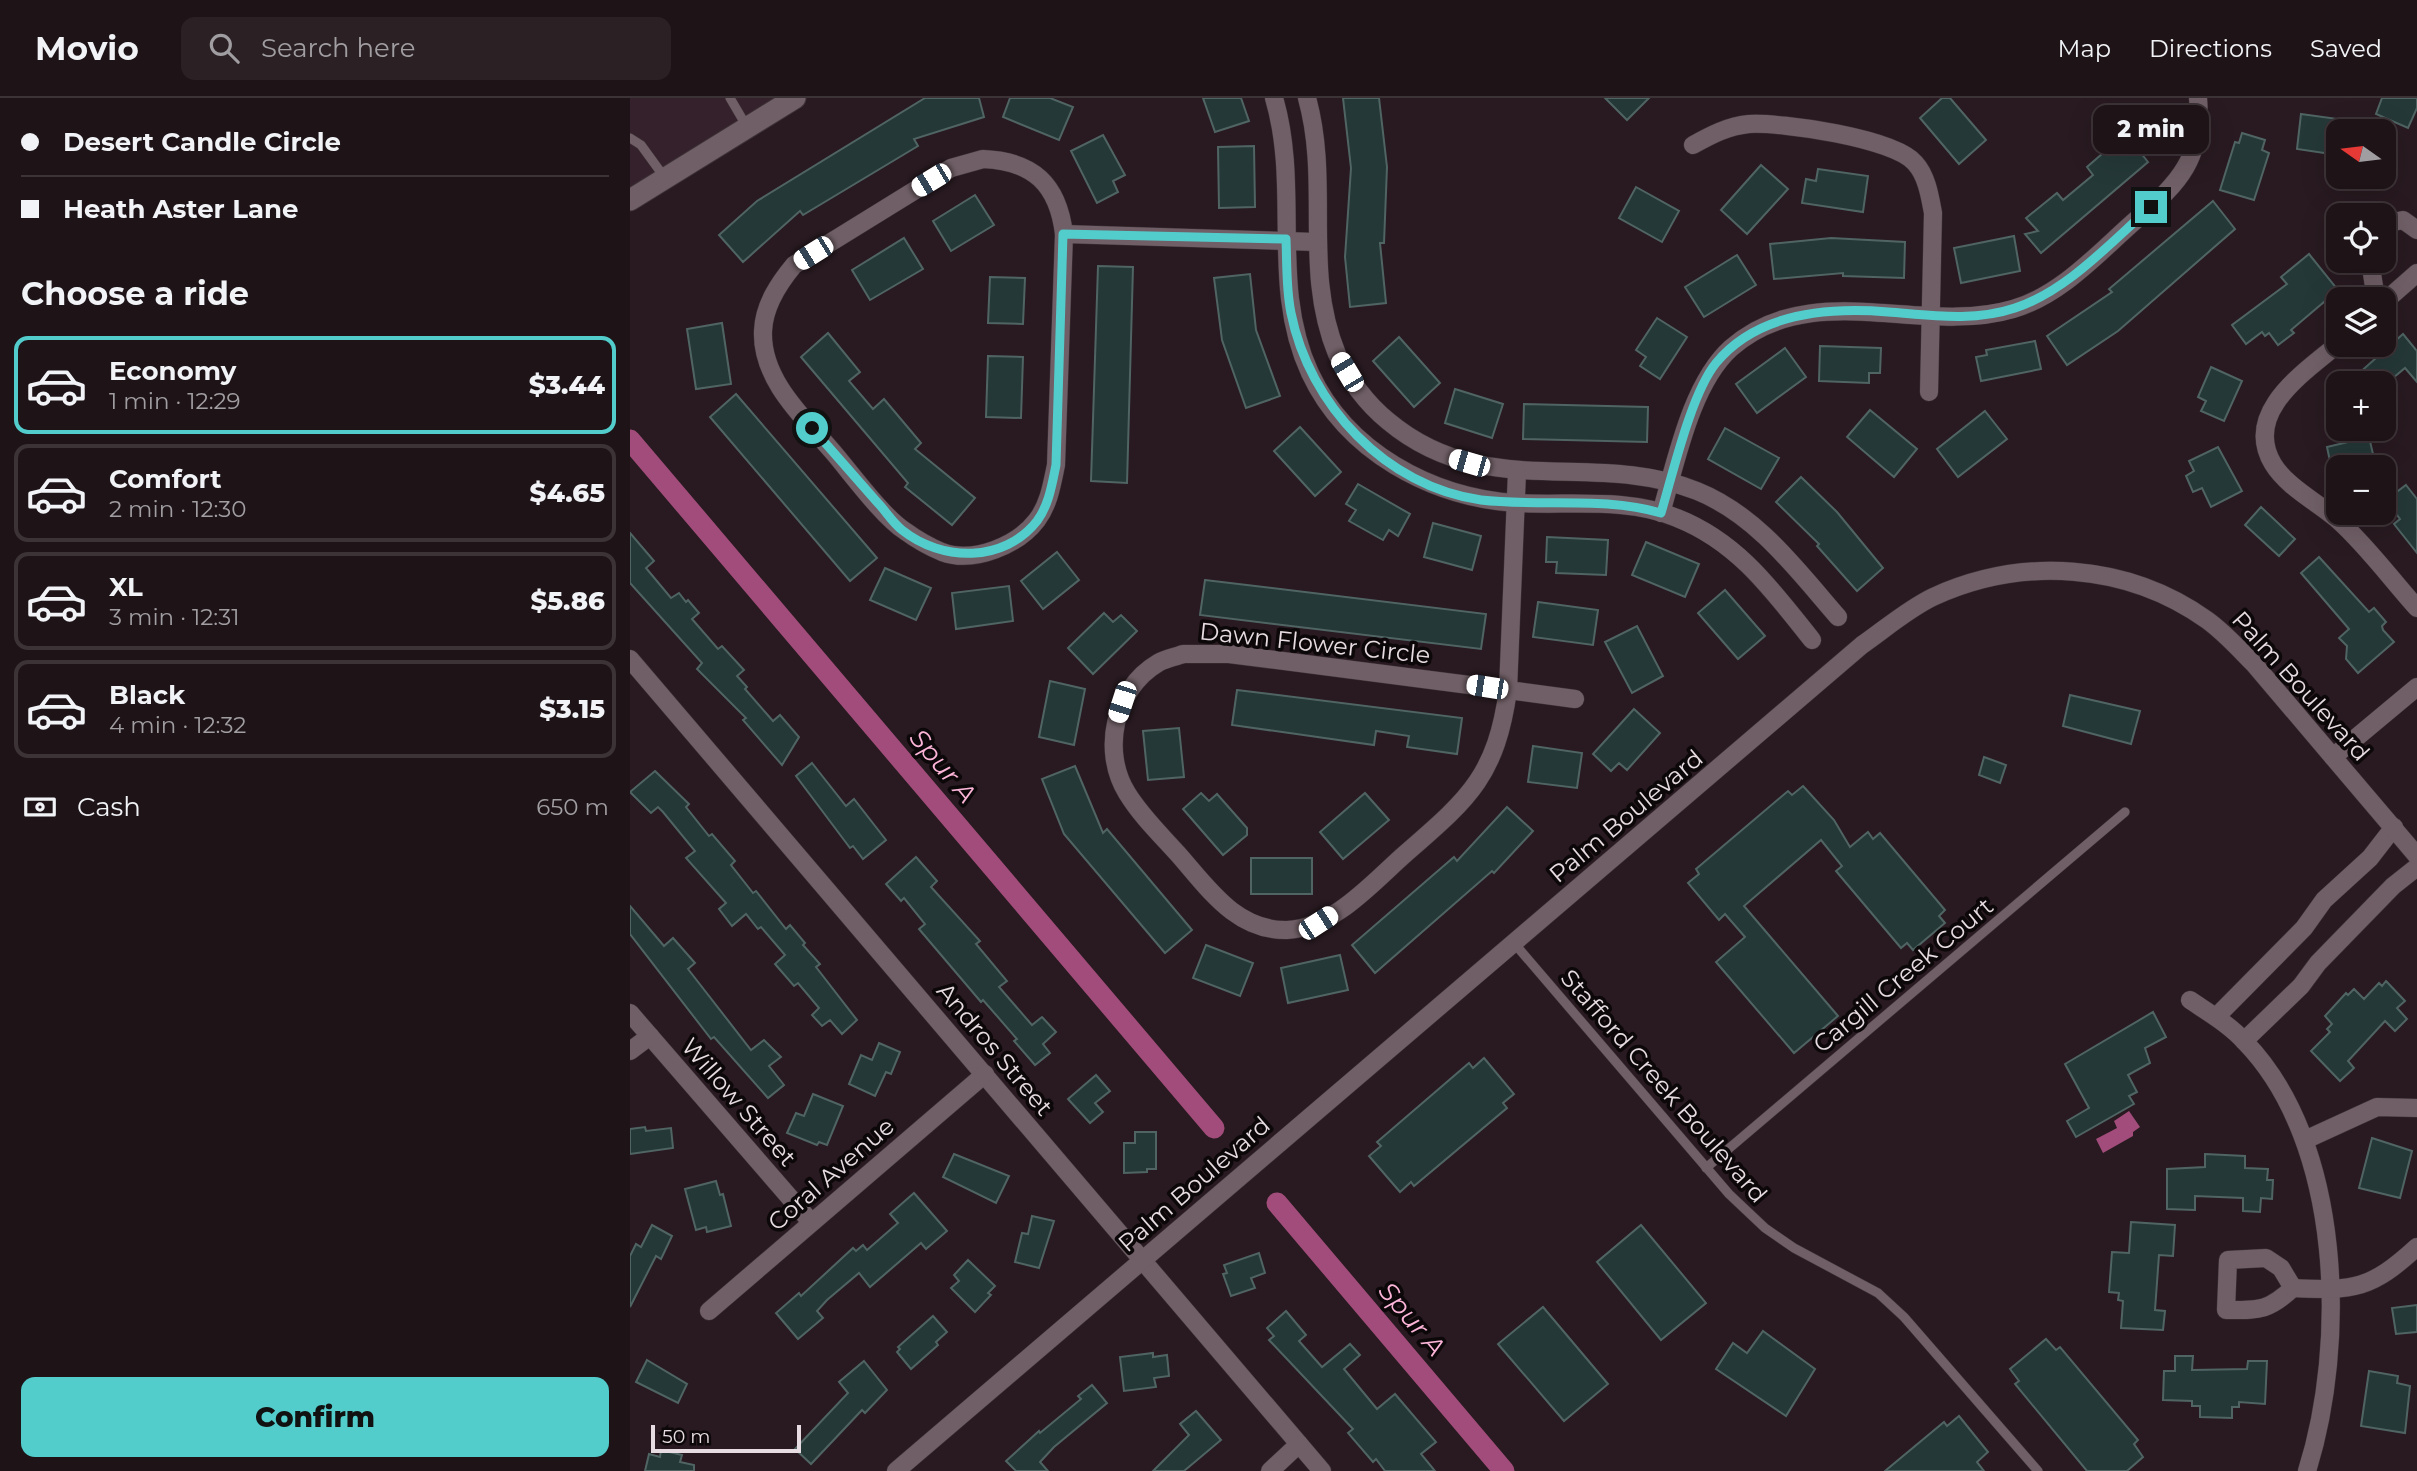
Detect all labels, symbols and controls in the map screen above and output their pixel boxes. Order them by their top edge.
search box [181,17,671,80]
text: Movio [35,28,139,68]
icon: search [205,29,243,67]
text: Search here [261,32,416,64]
text: Map [2058,34,2111,63]
text: Directions [2149,34,2272,63]
text: Saved [2310,34,2382,63]
callout: 2 min [2093,105,2209,154]
text: 2 min [2117,115,2185,143]
north arrow [2326,119,2396,189]
map controls [2326,119,2396,525]
text: Desert Candle Circle [63,126,341,158]
car [908,160,955,200]
route end [2135,191,2167,223]
text: Heath Aster Lane [63,193,298,225]
button: locate [2326,203,2396,273]
car [790,233,837,273]
text: Choose a ride [21,274,249,313]
button: layers [2326,287,2396,357]
car [1328,349,1367,395]
icon: car [25,354,88,417]
text: Economy [109,355,236,387]
text: $3.44 [529,369,605,401]
button: + [2326,371,2396,441]
text: 1 min · 12:29 [109,387,241,415]
route start [796,412,828,444]
car [1446,447,1493,479]
button: − [2326,455,2396,525]
icon: car [25,462,88,525]
text: Comfort [109,463,221,495]
text: $4.65 [530,477,605,509]
text: 2 min · 12:30 [109,495,247,523]
icon: car [25,570,88,633]
text: XL [109,571,143,603]
text: $5.86 [531,585,605,617]
text: 3 min · 12:31 [109,603,240,631]
street label: Palm Boulevard [2226,605,2376,767]
street label: Dawn Flower Circle [1198,616,1432,670]
car [1465,673,1510,701]
icon: car [25,678,88,741]
text: Black [109,679,185,711]
car [1106,679,1139,725]
text: $3.15 [539,693,605,725]
text: 4 min · 12:32 [109,711,246,739]
water label: Spur A [903,722,983,810]
street label: Palm Boulevard [1543,743,1709,889]
icon: cash [21,788,59,826]
text: Cash [77,791,141,823]
text: 650 m [536,793,609,821]
street label: Cargill Creek Court [1807,891,1999,1059]
car [1295,903,1342,943]
street label: Stafford Creek Boulevard [1555,963,1773,1209]
street label: Andros Street [931,977,1059,1122]
street label: Willow Street [675,1032,803,1172]
street label: Palm Boulevard [1112,1110,1276,1258]
street label: Coral Avenue [762,1111,900,1237]
water label: Spur A [1372,1275,1452,1363]
button: Confirm [21,1377,609,1457]
scale bar [651,1422,802,1454]
text: 50 m [662,1425,710,1448]

